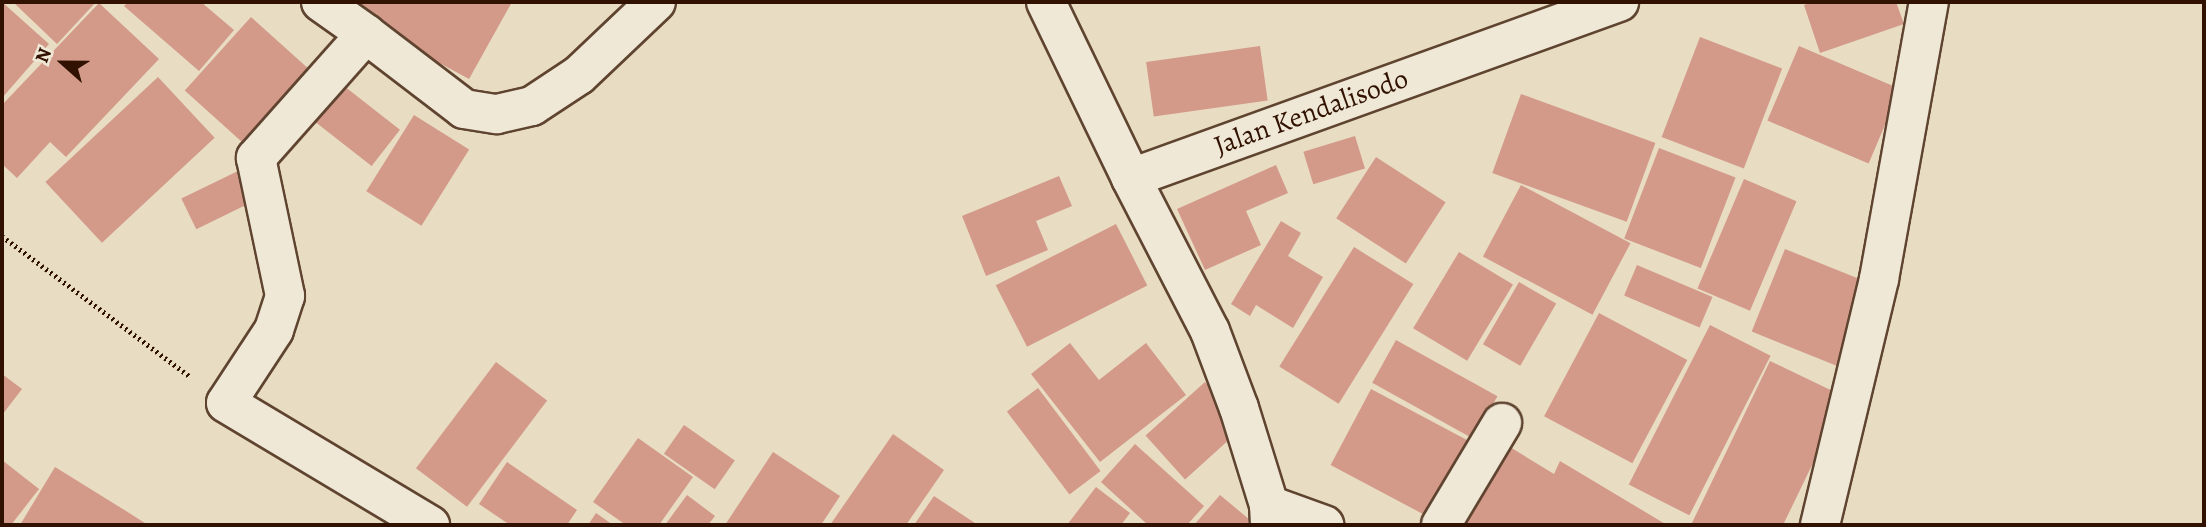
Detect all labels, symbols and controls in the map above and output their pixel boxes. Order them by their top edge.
north arrow [28,28,98,98]
text: N [29,44,58,67]
street label: Jalan Kendalisodo [1210,61,1412,163]

